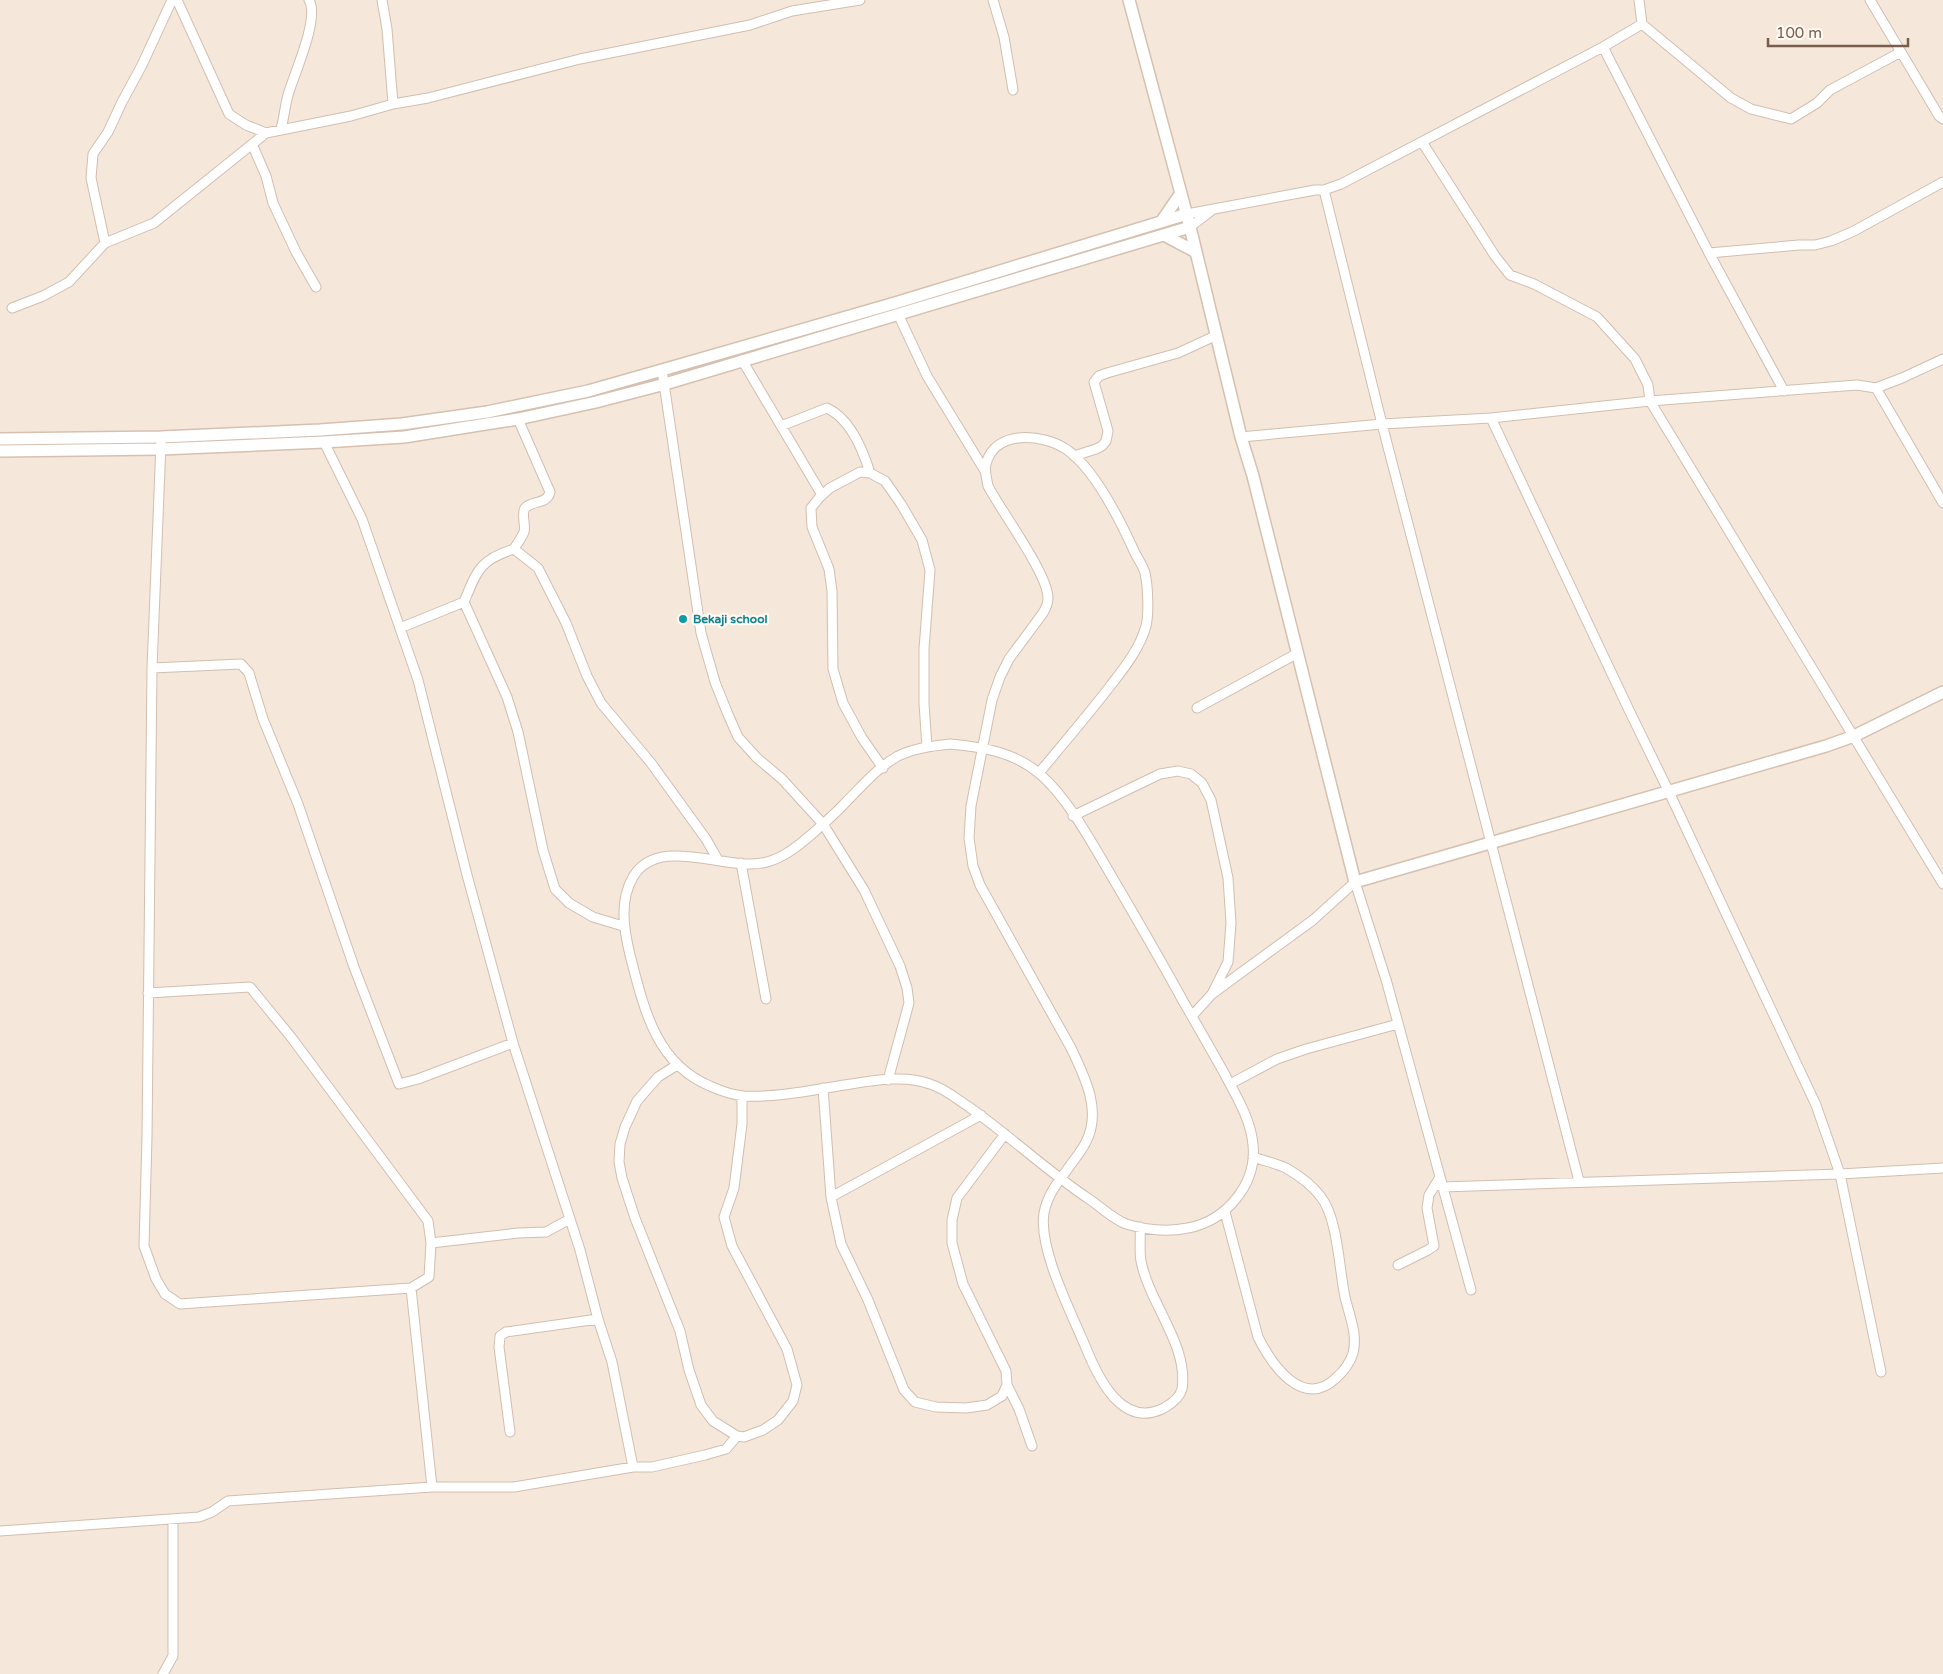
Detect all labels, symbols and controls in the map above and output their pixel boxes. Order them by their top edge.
scale bar [1768,15,1908,47]
text: 100 m [1776,24,1822,42]
place label: Bekaji school [693,612,767,627]
marker: Bekaji school [677,613,689,625]

